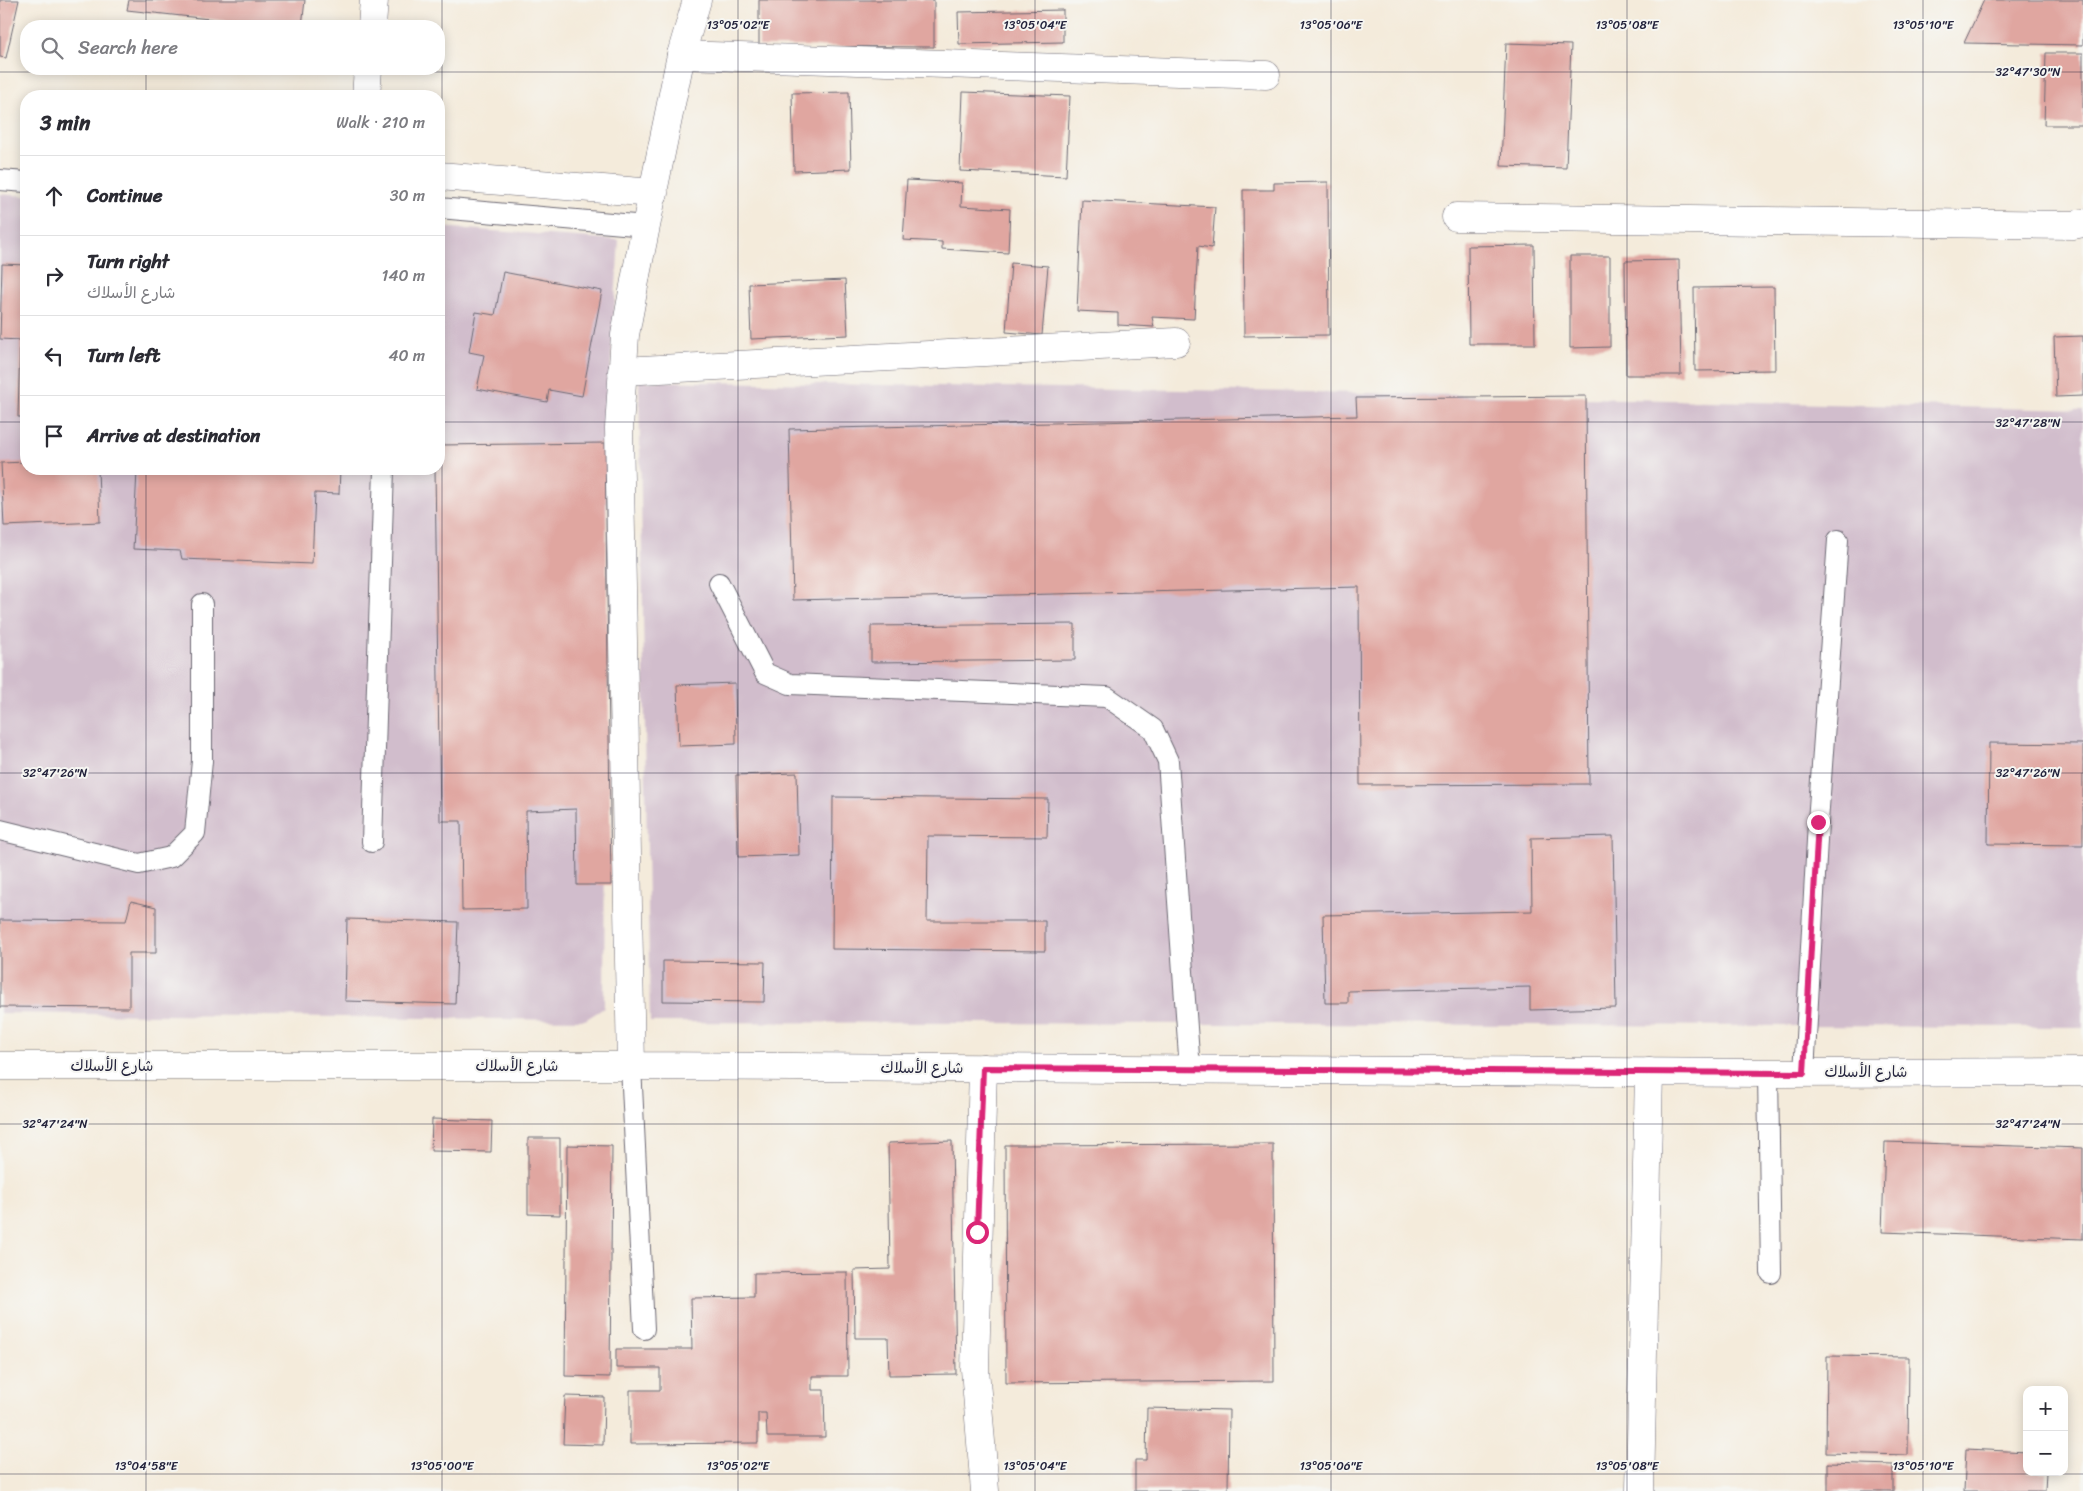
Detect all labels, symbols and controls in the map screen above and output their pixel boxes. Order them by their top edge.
text: 13°05'02"E [707,14,771,36]
text: 13°05'04"E [1004,14,1068,36]
text: 13°05'06"E [1300,14,1363,36]
text: 13°05'08"E [1596,14,1660,36]
text: 13°05'10"E [1893,14,1955,36]
search box [20,20,445,75]
text: Search here [78,31,178,64]
icon: search [38,34,66,62]
text: 32°47'30"N [1996,61,2061,83]
text: 3 min [40,104,90,142]
text: Walk · 210 m [336,108,425,137]
text: Continue [87,179,163,212]
text: 30 m [390,181,425,210]
icon: ahead [40,182,68,210]
text: Turn right [87,245,169,278]
text: 140 m [382,261,425,290]
icon: right [40,262,68,290]
text: شارع الأسلاك [87,278,176,307]
text: Turn left [87,339,160,372]
text: 40 m [388,341,425,370]
icon: left [40,342,68,370]
text: 32°47'28"N [1996,412,2061,434]
text: Arrive at destination [87,419,260,452]
icon: arrive [40,422,68,450]
text: 32°47'26"N [23,762,88,784]
text: 32°47'26"N [1996,762,2061,784]
route end [1807,811,1830,834]
street label: شارع الأسلاك [71,1053,153,1079]
street label: شارع الأسلاك [476,1053,558,1079]
street label: شارع الأسلاك [881,1055,963,1081]
street label: شارع الأسلاك [1825,1059,1907,1085]
text: 32°47'24"N [22,1113,88,1135]
text: 32°47'24"N [1995,1113,2061,1135]
route start [966,1221,989,1244]
map controls [2023,1386,2068,1476]
button: + [2023,1386,2068,1431]
button: − [2023,1431,2068,1476]
text: 13°04'58"E [115,1455,179,1477]
text: 13°05'00"E [410,1455,475,1477]
text: 13°05'02"E [707,1455,771,1477]
text: 13°05'04"E [1004,1455,1068,1477]
text: 13°05'06"E [1300,1455,1363,1477]
text: 13°05'08"E [1596,1455,1660,1477]
text: 13°05'10"E [1893,1455,1955,1477]

